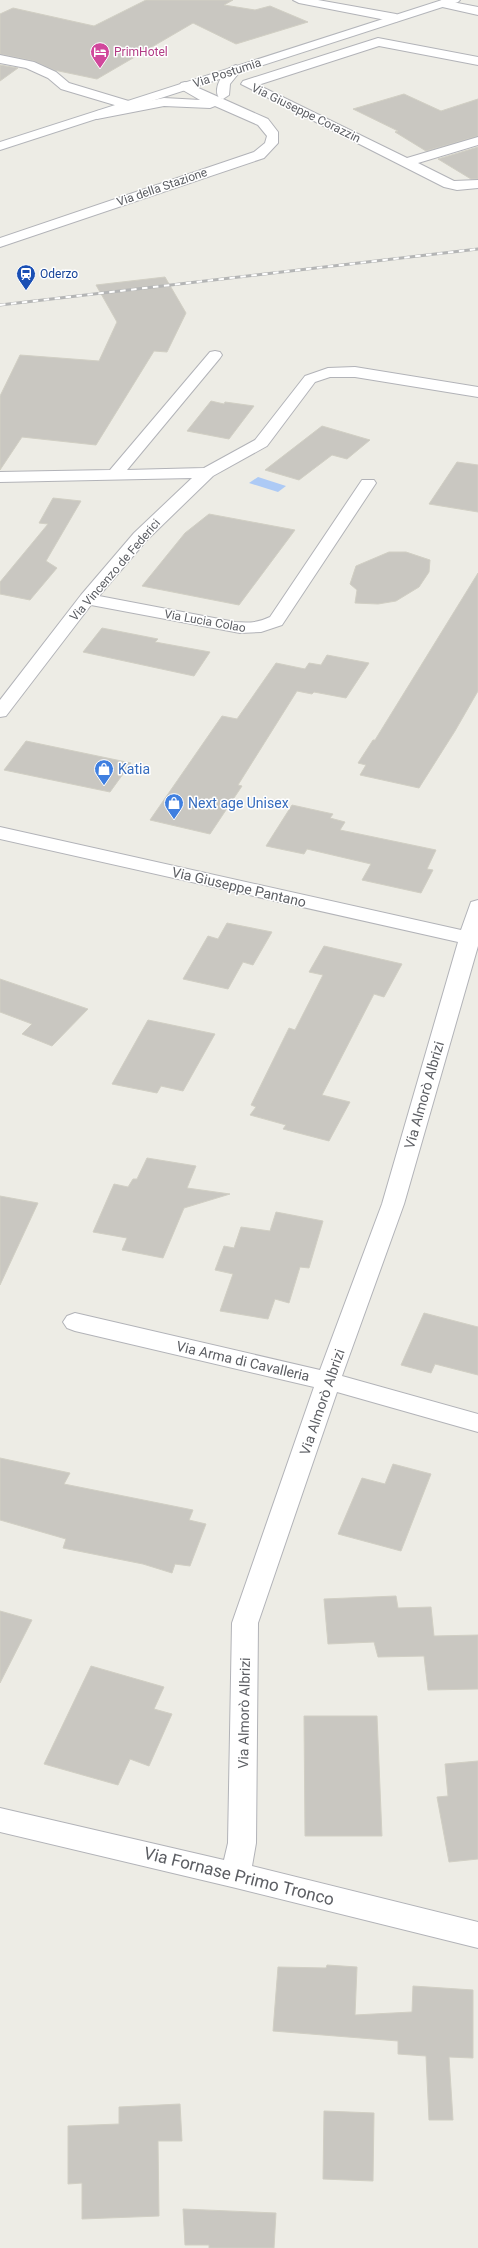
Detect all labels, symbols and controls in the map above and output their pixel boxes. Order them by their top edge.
hotel icon: PrimHotel [89,41,111,69]
place label: PrimHotel [114,45,168,59]
street label: Via Postumia [191,55,263,91]
street label: Via Giuseppe Corazzin [249,80,363,146]
street label: Via della Stazione [115,165,209,209]
station icon: Oderzo [15,263,37,291]
place label: Oderzo [40,267,78,281]
street label: Via Vincenzo de Federici [67,516,163,624]
street label: Via Lucia Colao [163,607,247,635]
shop icon: Katia [93,758,115,786]
place label: Katia [118,761,150,777]
shop icon: Next age Unisex [163,792,185,820]
place label: Next age Unisex [188,795,289,811]
street label: Via Giuseppe Pantano [170,864,308,910]
street label: Via Almorò Albrizi [401,1039,447,1151]
street label: Via Arma di Cavalleria [175,1338,311,1384]
street label: Via Almorò Albrizi [296,1347,348,1457]
street label: Via Almorò Albrizi [235,1657,253,1769]
street label: Via Fornase Primo Tronco [142,1843,336,1909]

